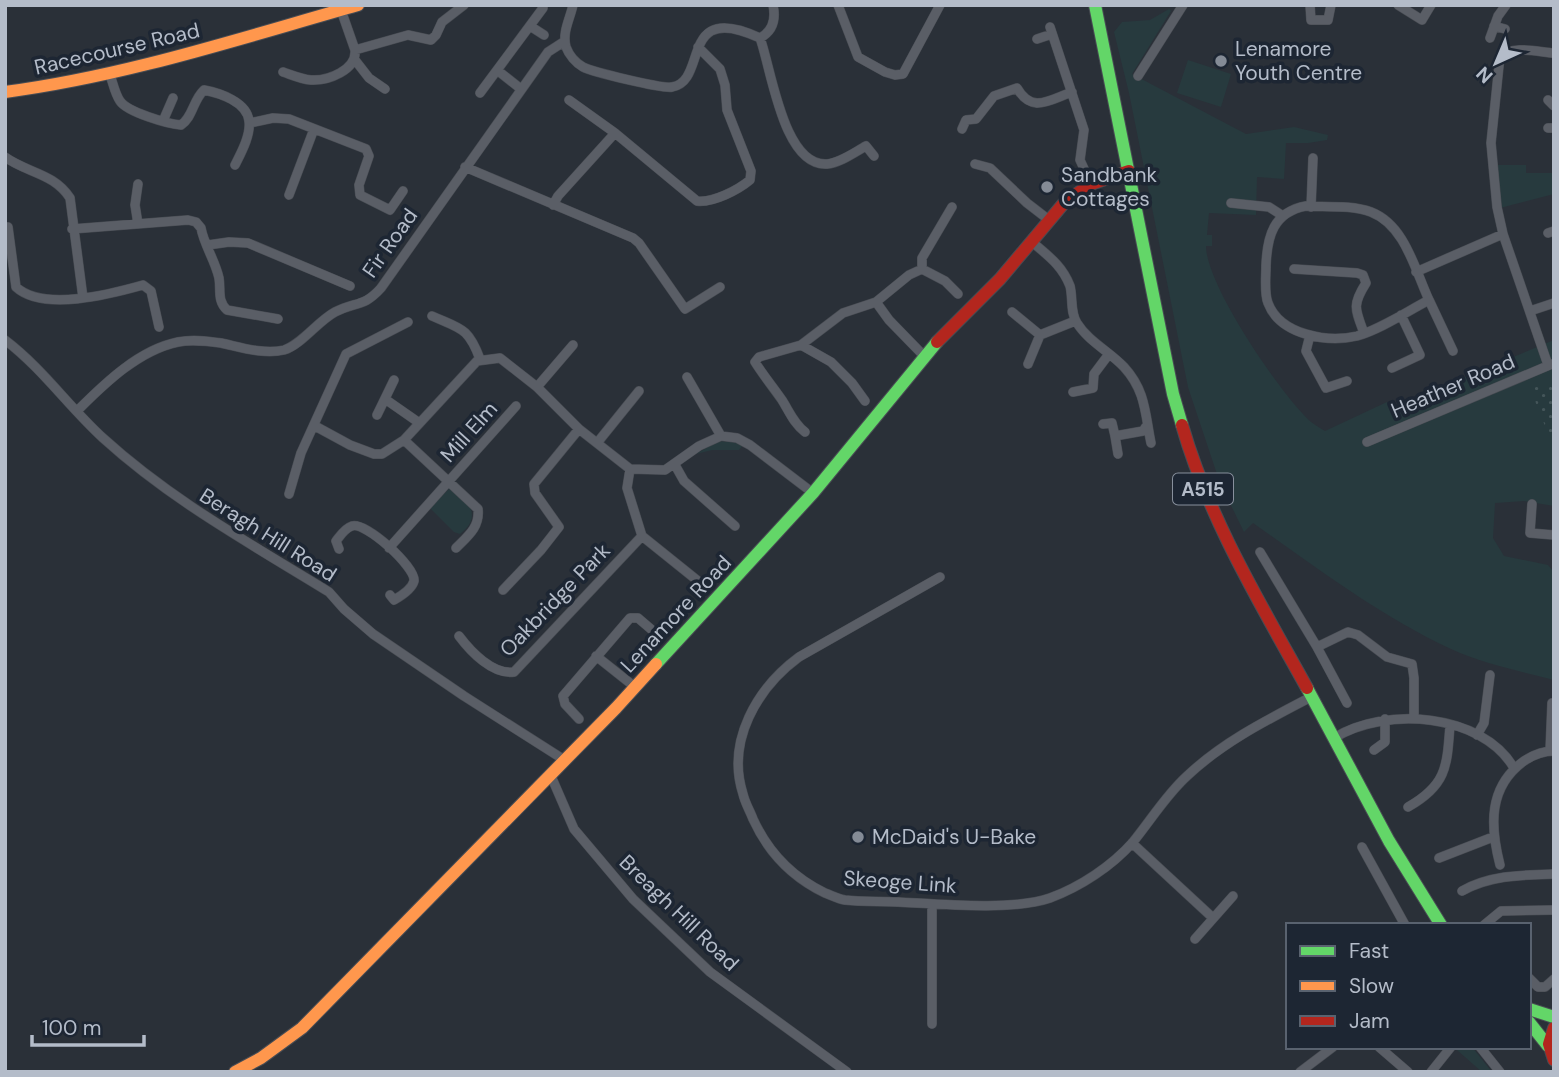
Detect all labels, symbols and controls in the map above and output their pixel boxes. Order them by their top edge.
street label: Racecourse Road [32,16,202,82]
north arrow [1461,28,1531,98]
place label: Lenamore Youth Centre [1235,35,1362,87]
marker: Lenamore Youth Centre [1213,53,1229,69]
text: N [1471,61,1498,89]
place label: Sandbank Cottages [1061,161,1157,213]
marker: Sandbank Cottages [1039,179,1055,195]
street label: Fir Road [356,203,424,283]
street label: Heather Road [1387,347,1519,425]
street label: Mill Elm [434,396,504,468]
road number: A515 [1173,474,1233,504]
street label: Beragh Hill Road [194,482,342,588]
street label: Oakbridge Park [494,537,617,663]
street label: Lenamore Road [614,549,738,679]
place label: McDaid's U-Bake [872,823,1036,851]
marker: McDaid's U-Bake [850,829,866,845]
street label: Breagh Hill Road [613,849,745,977]
street label: Skeoge Link [842,864,958,900]
legend [1286,923,1531,1049]
text: Fast [1349,937,1389,965]
text: Slow [1349,972,1394,1000]
scale bar [32,1004,144,1048]
text: Jam [1349,1007,1390,1035]
text: 100 m [42,1014,102,1042]

